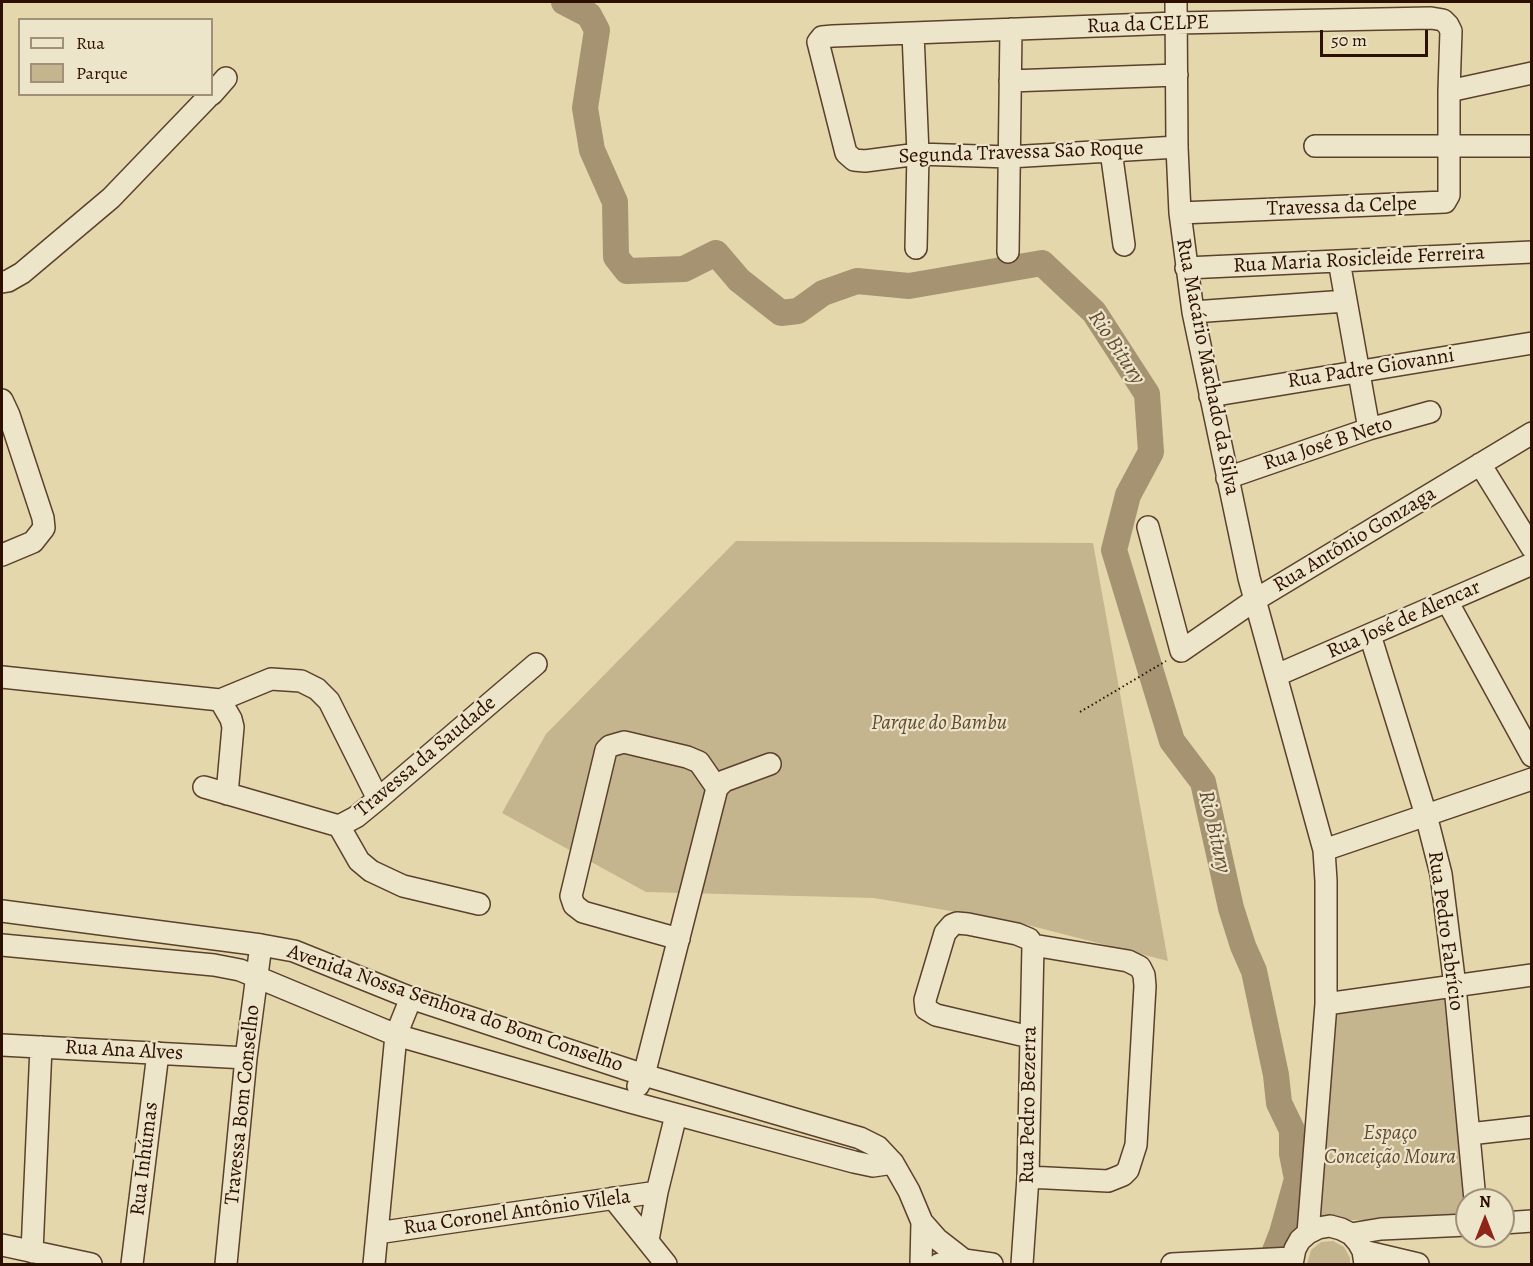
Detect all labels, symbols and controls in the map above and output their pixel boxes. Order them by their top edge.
street label: Rua da CELPE [1086,10,1210,40]
legend [18,18,213,96]
scale bar [1323,18,1431,56]
text: 50 m [1331,28,1367,52]
text: Rua [76,31,105,55]
text: Parque [76,61,128,85]
street label: Segunda Travessa São Roque [898,136,1144,170]
street label: Travessa da Celpe [1266,192,1418,222]
street label: Rua Macário Machado da Silva [1170,236,1244,498]
street label: Rua Maria Rosicleide Ferreira [1232,241,1486,279]
water label: Rio Bitury [1082,306,1150,390]
street label: Rua Padre Giovanni [1286,343,1456,395]
street label: Rua José B Neto [1260,411,1396,477]
street label: Rua Antônio Gonzaga [1269,481,1441,599]
street label: Rua José de Alencar [1323,575,1485,665]
street label: Travessa da Saudade [350,691,502,823]
park label: Parque do Bambu [871,711,1007,737]
water label: Rio Bitury [1192,788,1236,876]
street label: Rua Pedro Fabrício [1421,850,1469,1012]
street label: Avenida Nossa Senhora do Bom Conselho [284,940,626,1078]
street label: Travessa Bom Conselho [220,1004,266,1206]
street label: Rua Pedro Bezerra [1015,1026,1043,1184]
street label: Rua Ana Alves [64,1035,184,1067]
street label: Rua Inhúmas [126,1101,164,1217]
park label: Espaço Conceição Moura [1324,1121,1456,1171]
street label: Rua Coronel Antônio Vilela [402,1185,632,1241]
north arrow [1455,1188,1515,1248]
text: N [1479,1191,1491,1213]

